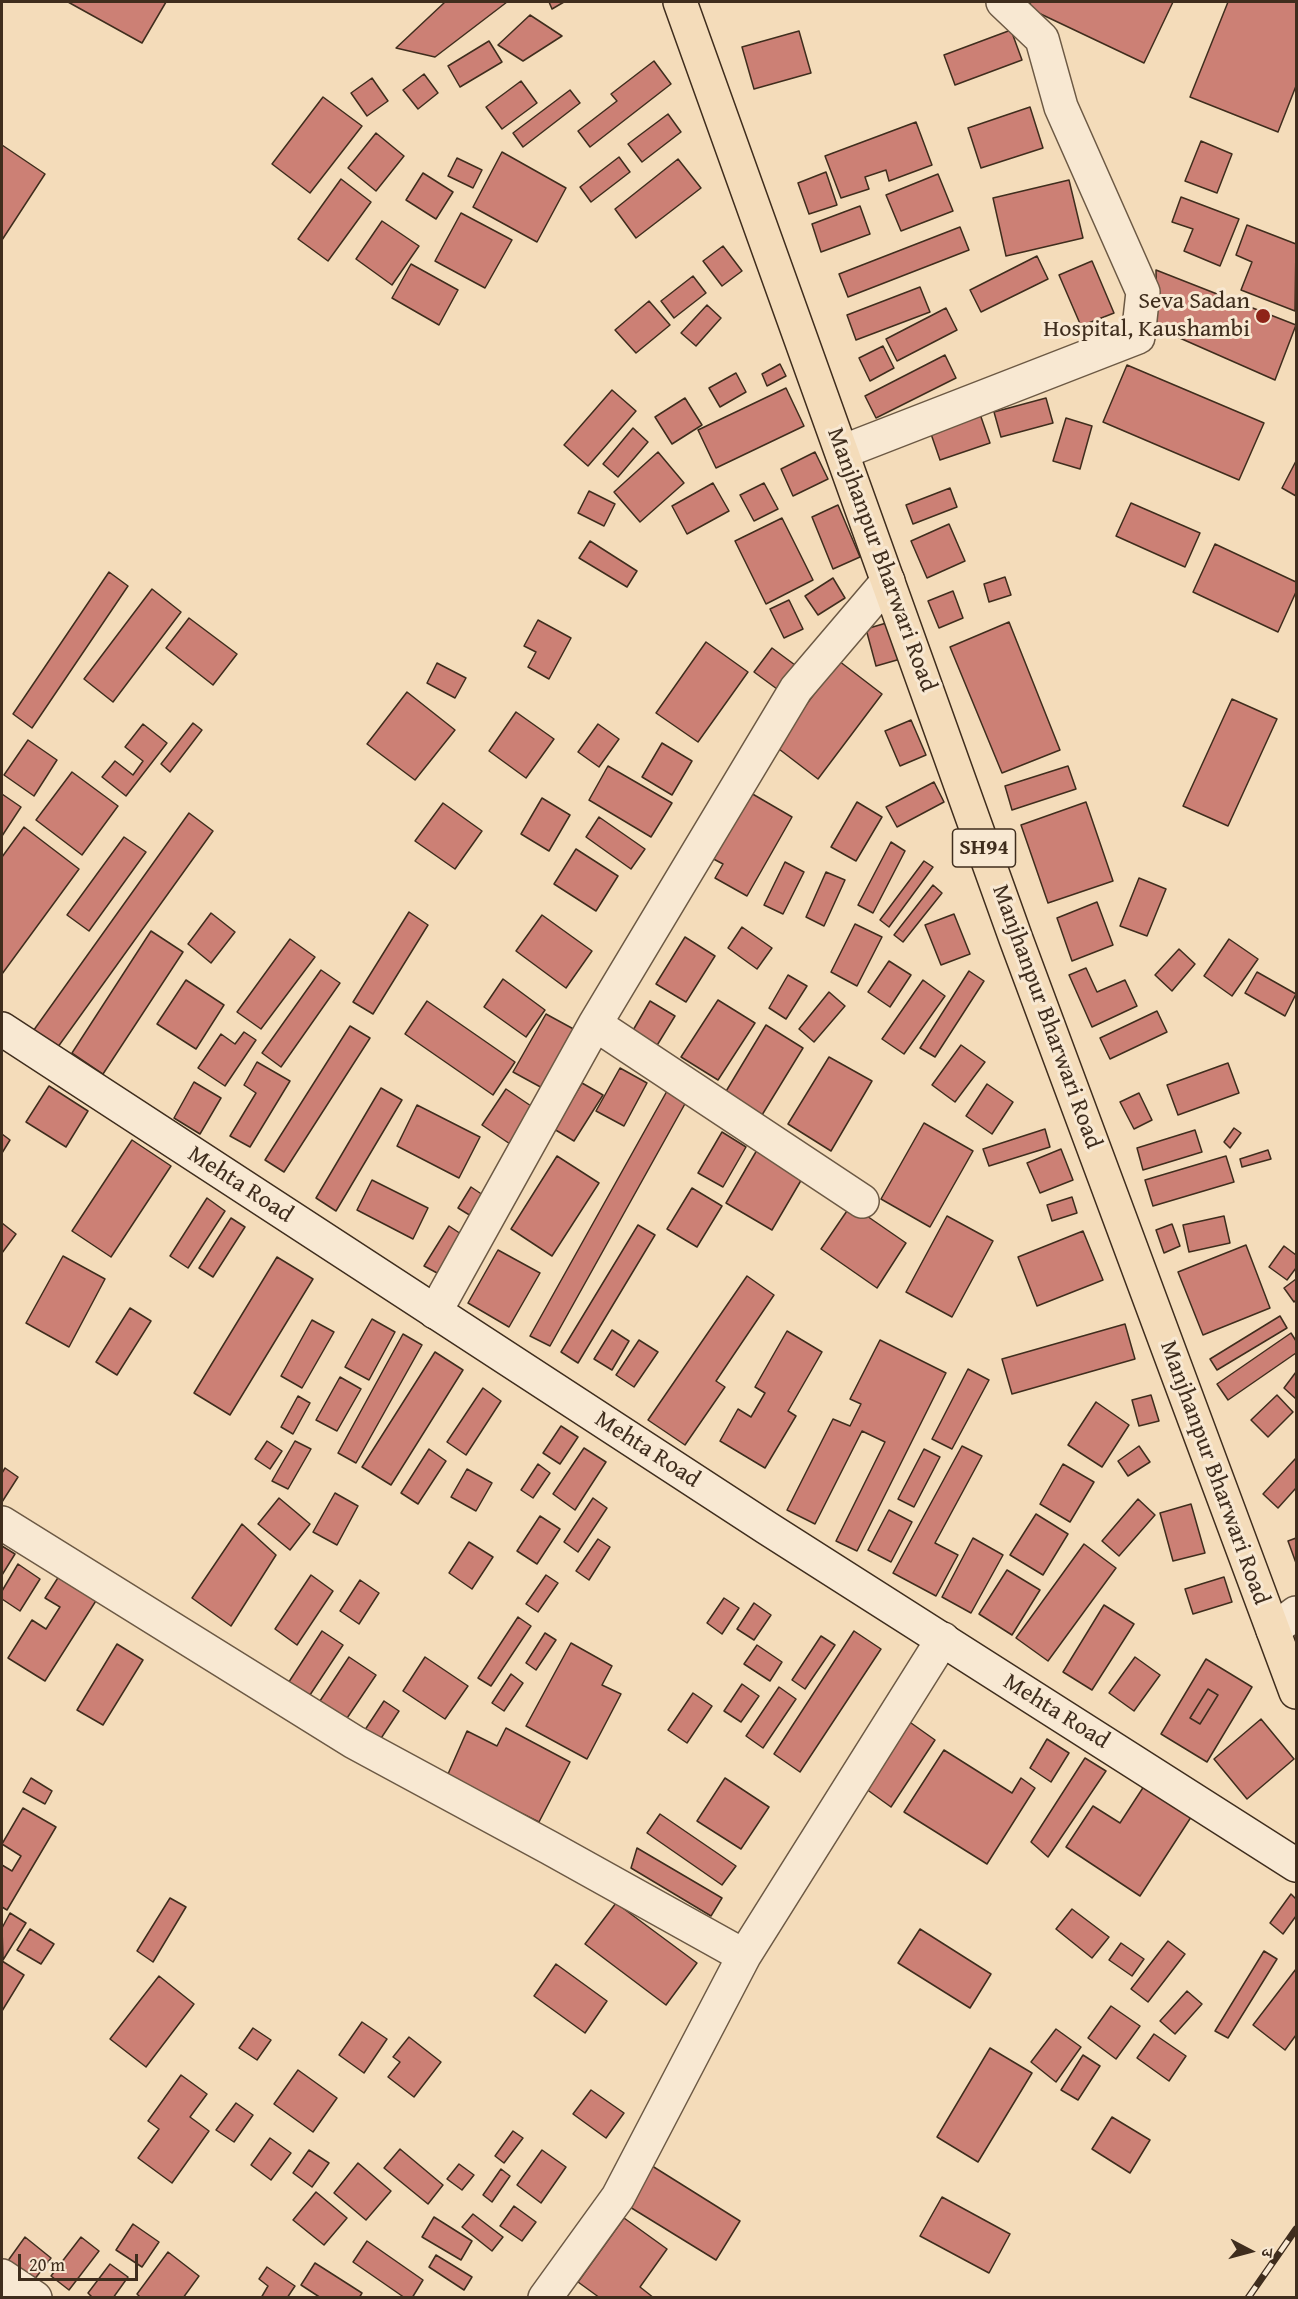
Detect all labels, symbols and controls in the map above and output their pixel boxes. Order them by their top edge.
place label: Seva Sadan Hospital, Kaushambi [1043,288,1250,344]
marker: Seva Sadan Hospital, Kaushambi [1254,307,1272,325]
street label: Manjhanpur Bharwari Road [820,424,942,696]
road number: SH94 [952,829,1016,867]
street label: Manjhanpur Bharwari Road [985,881,1107,1153]
street label: Mehta Road [182,1140,298,1230]
street label: Manjhanpur Bharwari Road [1153,1337,1275,1609]
street label: Mehta Road [589,1405,705,1495]
street label: Mehta Road [998,1668,1114,1756]
north arrow [1220,2221,1280,2281]
scale bar [21,2242,141,2280]
text: उ [1256,2248,1280,2258]
text: 20 m [29,2251,65,2278]

